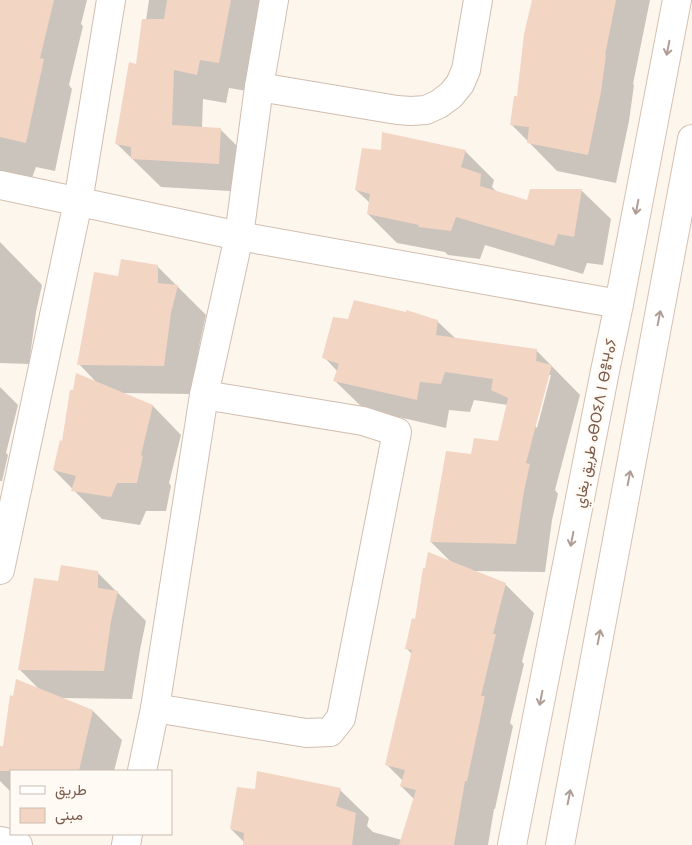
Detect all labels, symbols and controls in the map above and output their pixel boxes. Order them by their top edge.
one-way arrow [663,39,672,55]
one-way arrow [632,199,642,215]
one-way arrow [654,310,664,326]
street label: طريق بغاي ⴰⴱⵔⵉⴷ ⵏ ⴱⴻⵖⴰⵢ [569,337,625,510]
one-way arrow [624,470,634,486]
one-way arrow [567,530,576,546]
one-way arrow [594,630,604,646]
one-way arrow [536,690,546,706]
legend [10,770,172,835]
text: طريق [55,780,87,800]
one-way arrow [565,789,574,805]
text: مبنى [55,805,83,825]

